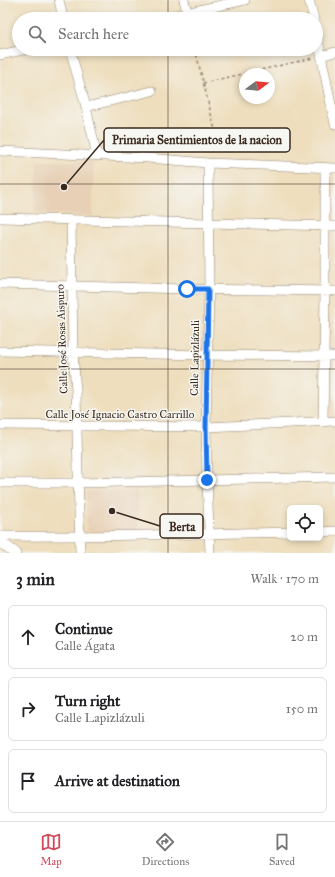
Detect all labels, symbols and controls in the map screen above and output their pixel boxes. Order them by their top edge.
search box [12,12,323,56]
icon: search [26,23,48,45]
text: Search here [58,25,129,43]
north arrow [239,68,275,104]
callout: Primaria Sentimientos de la nacion [104,128,290,152]
text: Primaria Sentimientos de la nacion [112,133,283,147]
route start [178,280,196,298]
street label: Calle José Rosas Aispuro [54,284,71,394]
street label: Calle Lapizlázuli [188,320,202,396]
street label: Calle José Ignacio Castro Carrillo [46,408,195,422]
route end [198,471,216,489]
map controls [287,505,323,541]
button: locate [287,505,323,541]
callout: Berta [160,514,203,538]
text: Berta [169,520,196,534]
text: 3 min [16,569,55,590]
text: Walk · 170 m [250,571,319,587]
text: Continue [55,620,113,638]
icon: ahead [17,626,39,648]
text: 20 m [290,629,318,645]
text: Calle Ágata [55,638,115,654]
text: Turn right [55,692,120,710]
icon: right [17,698,39,720]
text: 150 m [286,701,318,717]
text: Calle Lapizlázuli [55,710,145,726]
icon: arrive [17,770,39,792]
text: Arrive at destination [55,772,180,790]
tab: Map [40,831,62,868]
tab: Directions [142,831,189,868]
tab: Saved [269,831,295,868]

